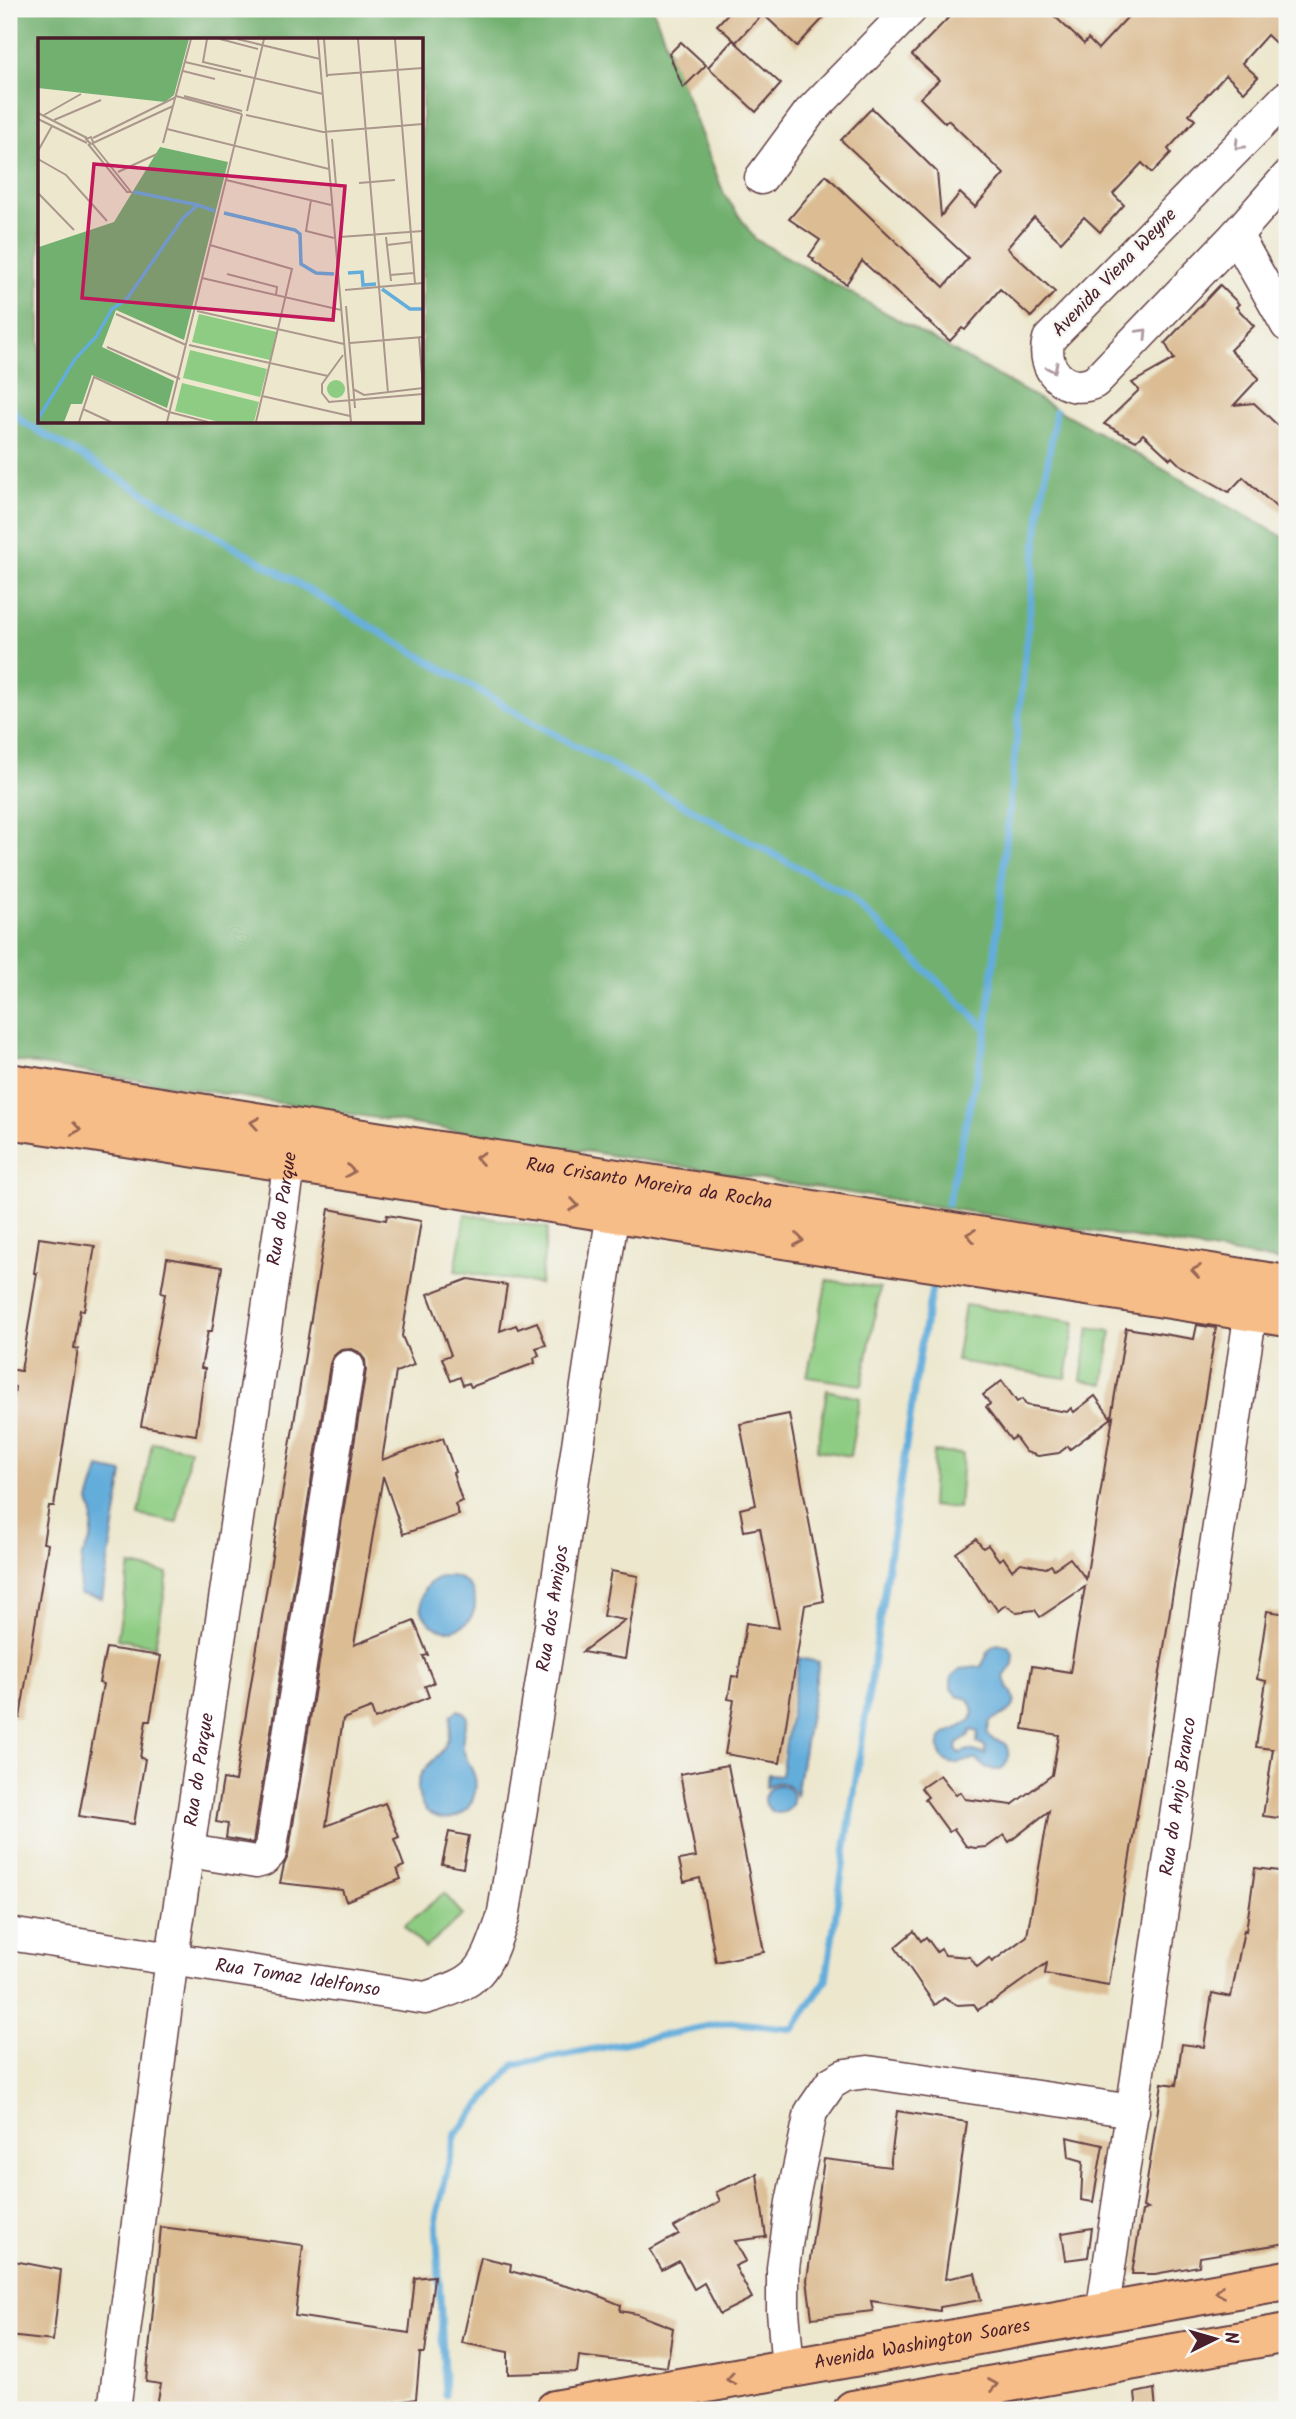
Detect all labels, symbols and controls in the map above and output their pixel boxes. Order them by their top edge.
inset map [38,38,424,424]
one-way arrow [1235,137,1248,150]
street label: Avenida Viena Weyne [1045,201,1185,344]
one-way arrow [1134,328,1147,341]
one-way arrow [1045,361,1059,373]
one-way arrow [249,1116,261,1131]
one-way arrow [70,1121,82,1136]
street label: Rua do Parque [260,1149,306,1268]
street label: Rua Crisanto Moreira da Rocha [524,1150,774,1218]
one-way arrow [474,1151,486,1166]
one-way arrow [344,1163,355,1178]
one-way arrow [569,1197,580,1212]
one-way arrow [965,1228,977,1243]
one-way arrow [793,1232,805,1247]
one-way arrow [1190,1264,1201,1279]
street label: Rua dos Amigos [529,1543,578,1674]
street label: Rua do Parque [177,1710,223,1829]
street label: Rua do Anjo Branco [1152,1715,1205,1878]
street label: Rua Tomaz Idelfonso [213,1951,382,2006]
one-way arrow [1214,2284,1226,2299]
north arrow [1180,2304,1250,2374]
street label: Avenida Washington Soares [812,2311,1033,2379]
text: N [1214,2330,1245,2345]
one-way arrow [725,2371,737,2386]
one-way arrow [986,2378,998,2393]

